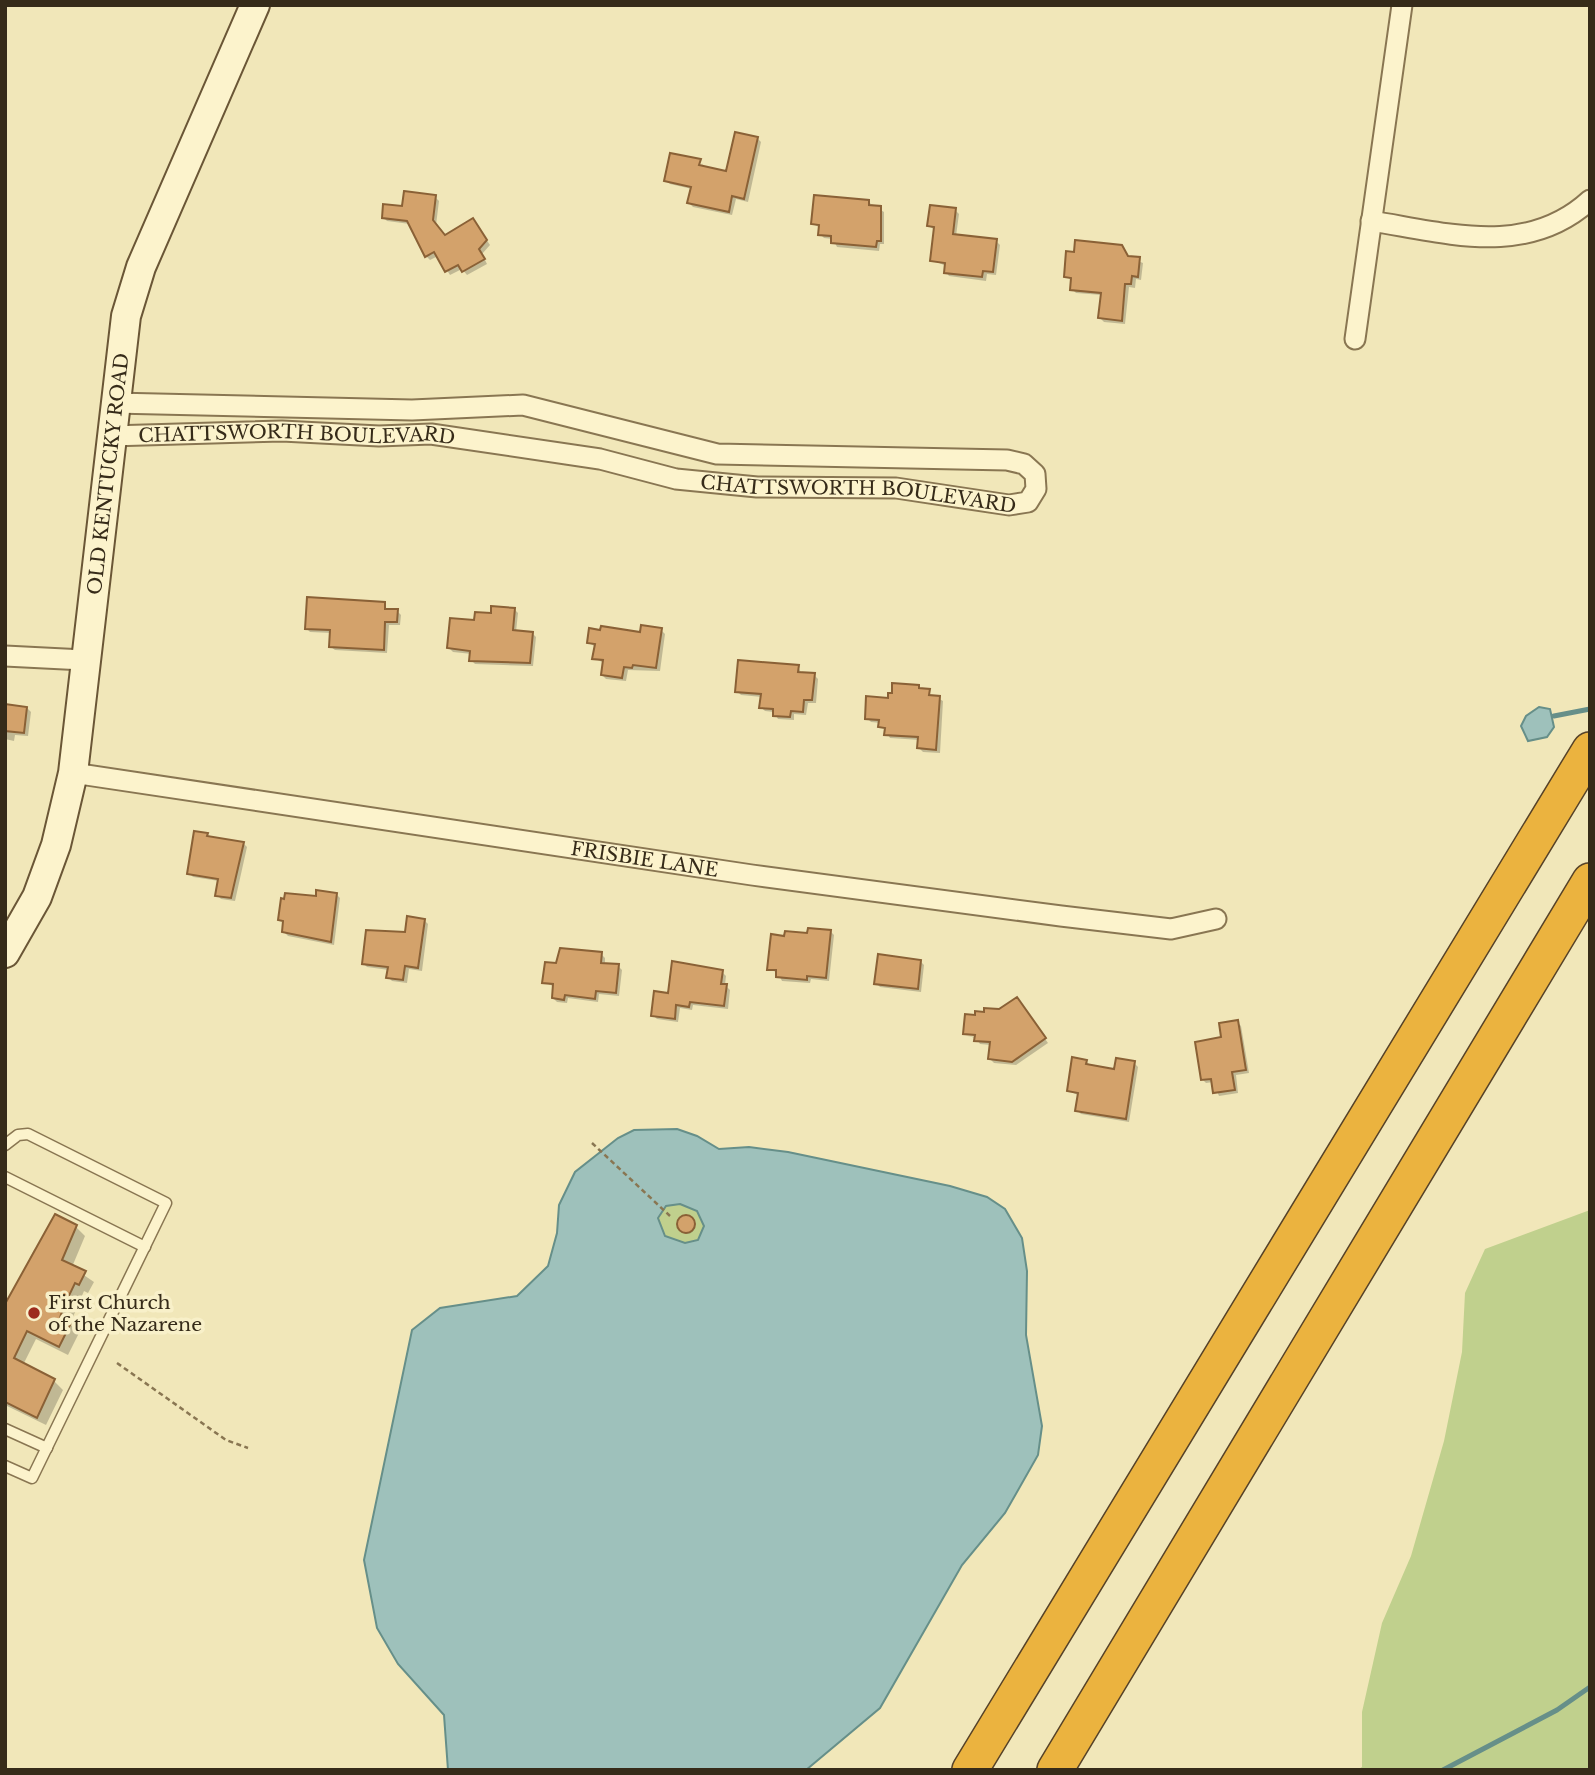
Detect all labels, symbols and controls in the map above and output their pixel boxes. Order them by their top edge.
street label: OLD KENTUCKY ROAD [82,352,133,596]
street label: CHATTSWORTH BOULEVARD [138,419,457,449]
street label: CHATTSWORTH BOULEVARD [699,470,1018,517]
street label: FRISBIE LANE [569,836,720,881]
place label: First Church of the Nazarene [48,1291,202,1336]
marker: First Church of the Nazarene [26,1305,42,1321]

